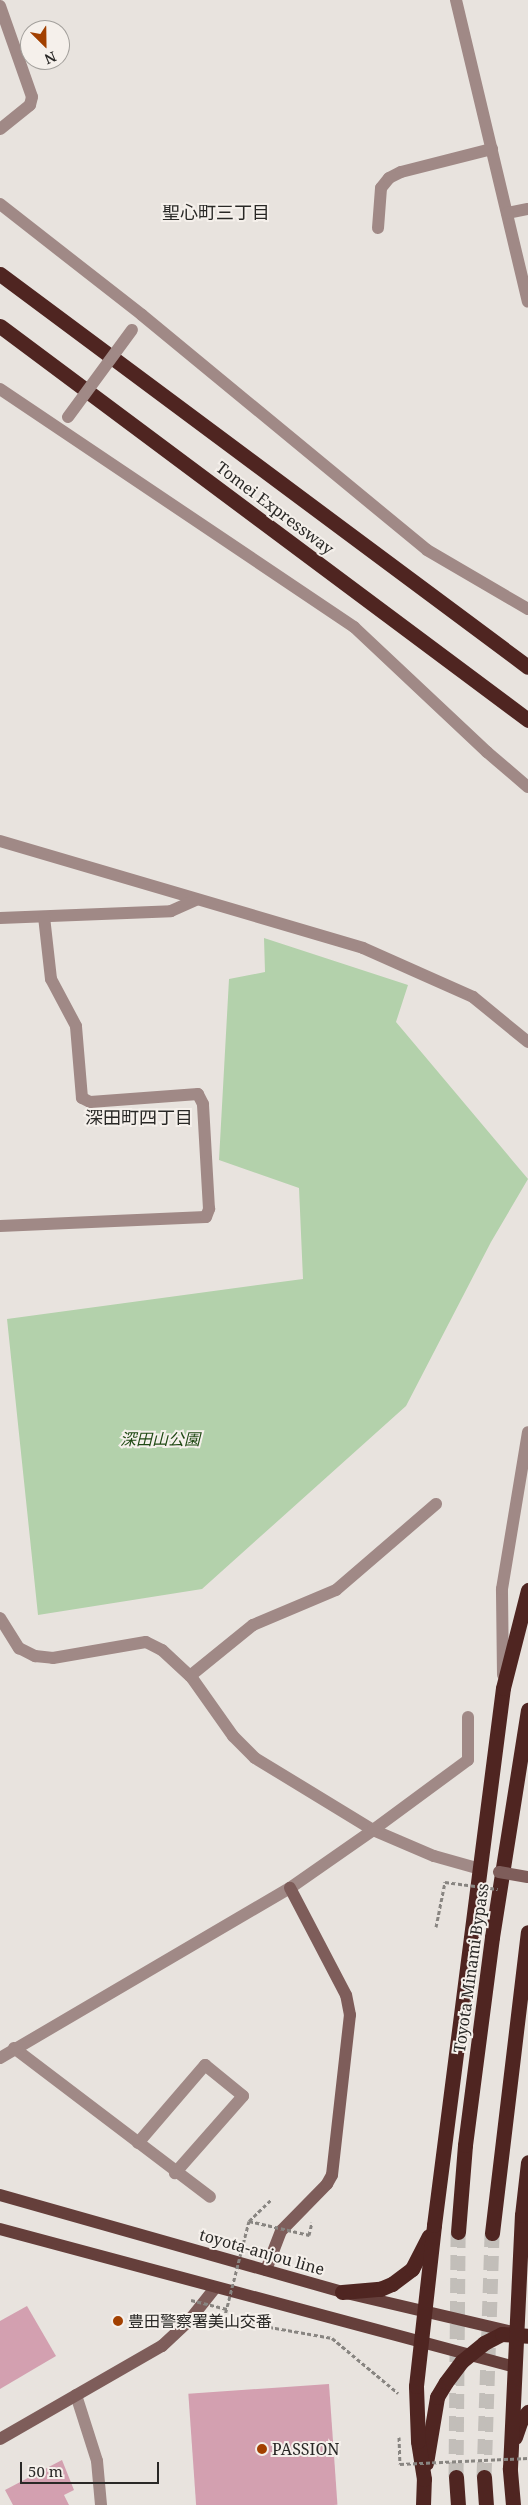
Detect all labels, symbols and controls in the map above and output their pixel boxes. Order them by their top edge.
north arrow [20,20,70,70]
text: N [42,47,59,69]
district label: 聖心町三丁目 [162,201,270,223]
street label: Tomei Expressway [212,458,338,558]
district label: 深田町四丁目 [85,1106,193,1128]
park label: 深田山公園 [120,1429,200,1449]
street label: Toyota Minami Bypass [450,1882,492,2054]
street label: toyota-anjou line [197,2225,327,2279]
place label: 豊田警察署美山交番 [128,2311,272,2331]
marker: 豊田警察署美山交番 [112,2315,124,2327]
place label: PASSION [272,2439,340,2459]
marker: PASSION [256,2443,268,2455]
scale bar [22,2452,161,2484]
text: 50 m [28,2461,63,2481]

